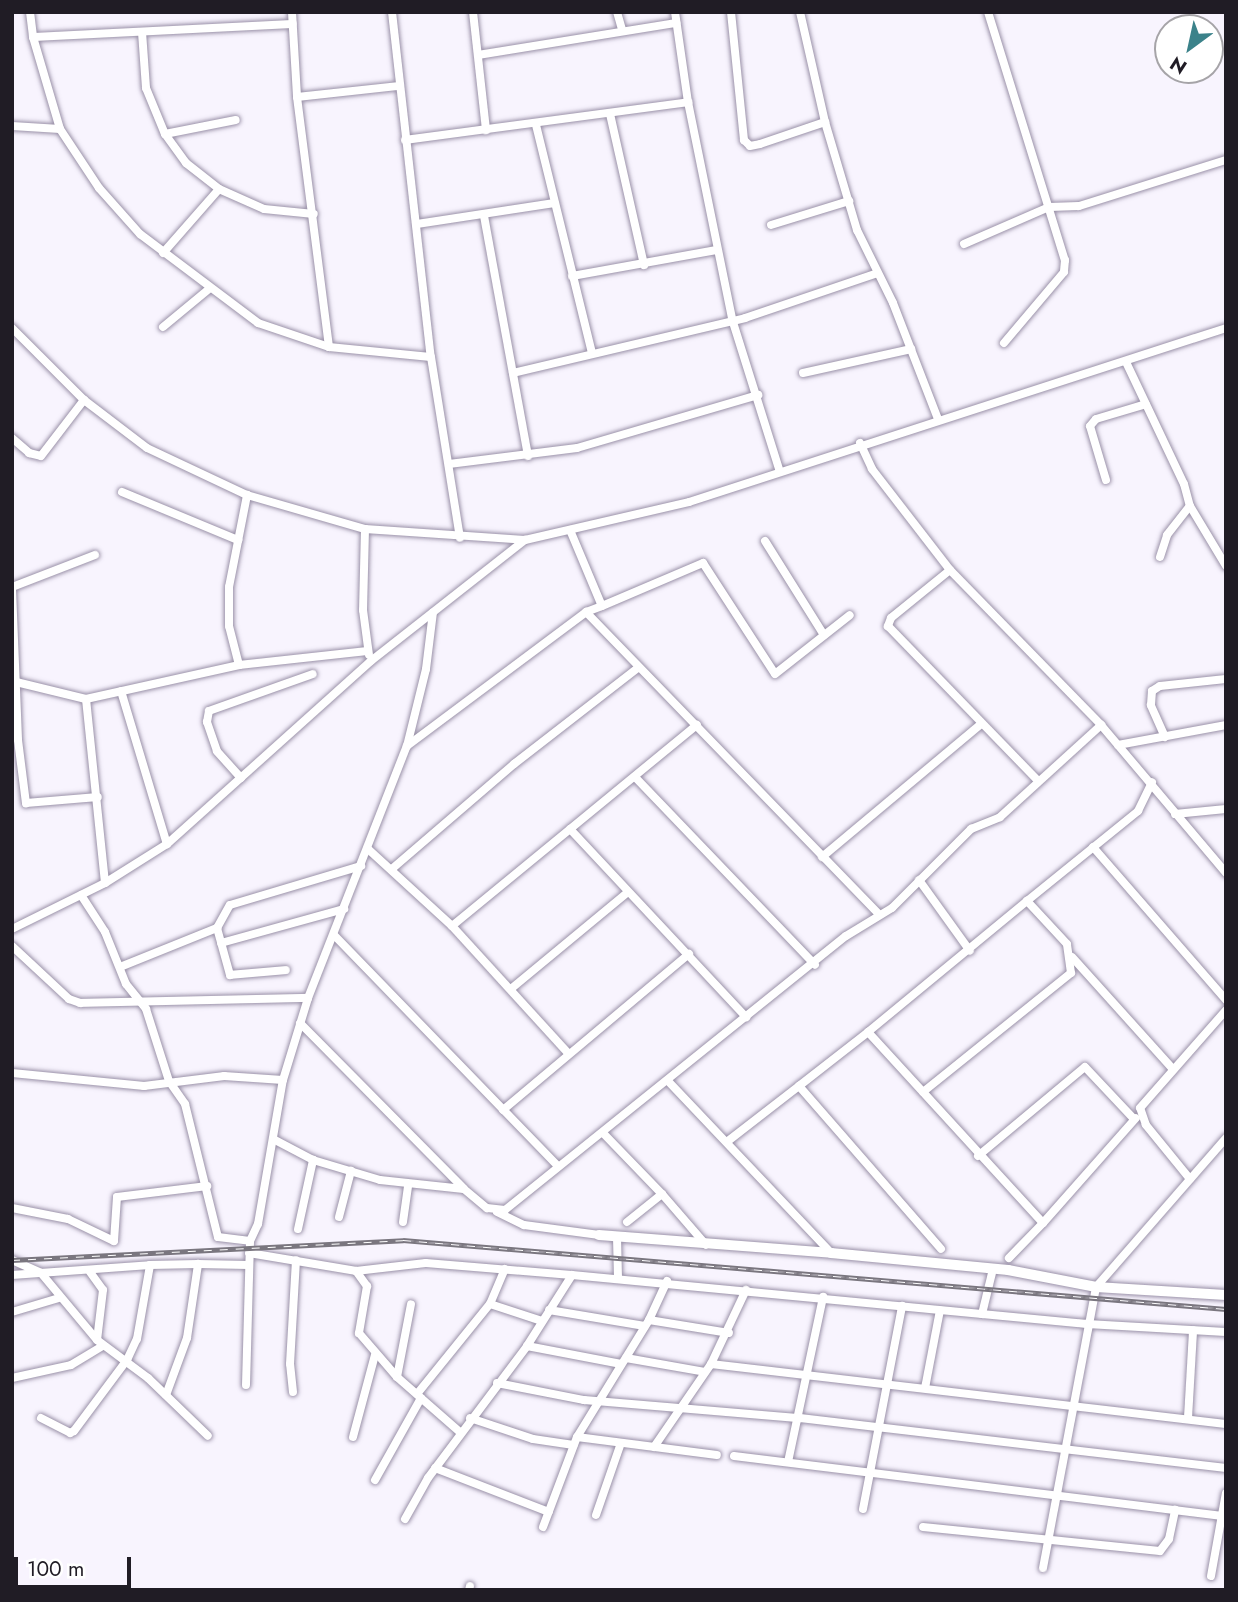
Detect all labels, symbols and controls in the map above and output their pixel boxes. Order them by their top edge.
north arrow [1154,14,1224,84]
text: N [1165,50,1192,81]
scale bar [18,1542,135,1586]
text: 100 m [27,1554,84,1584]

